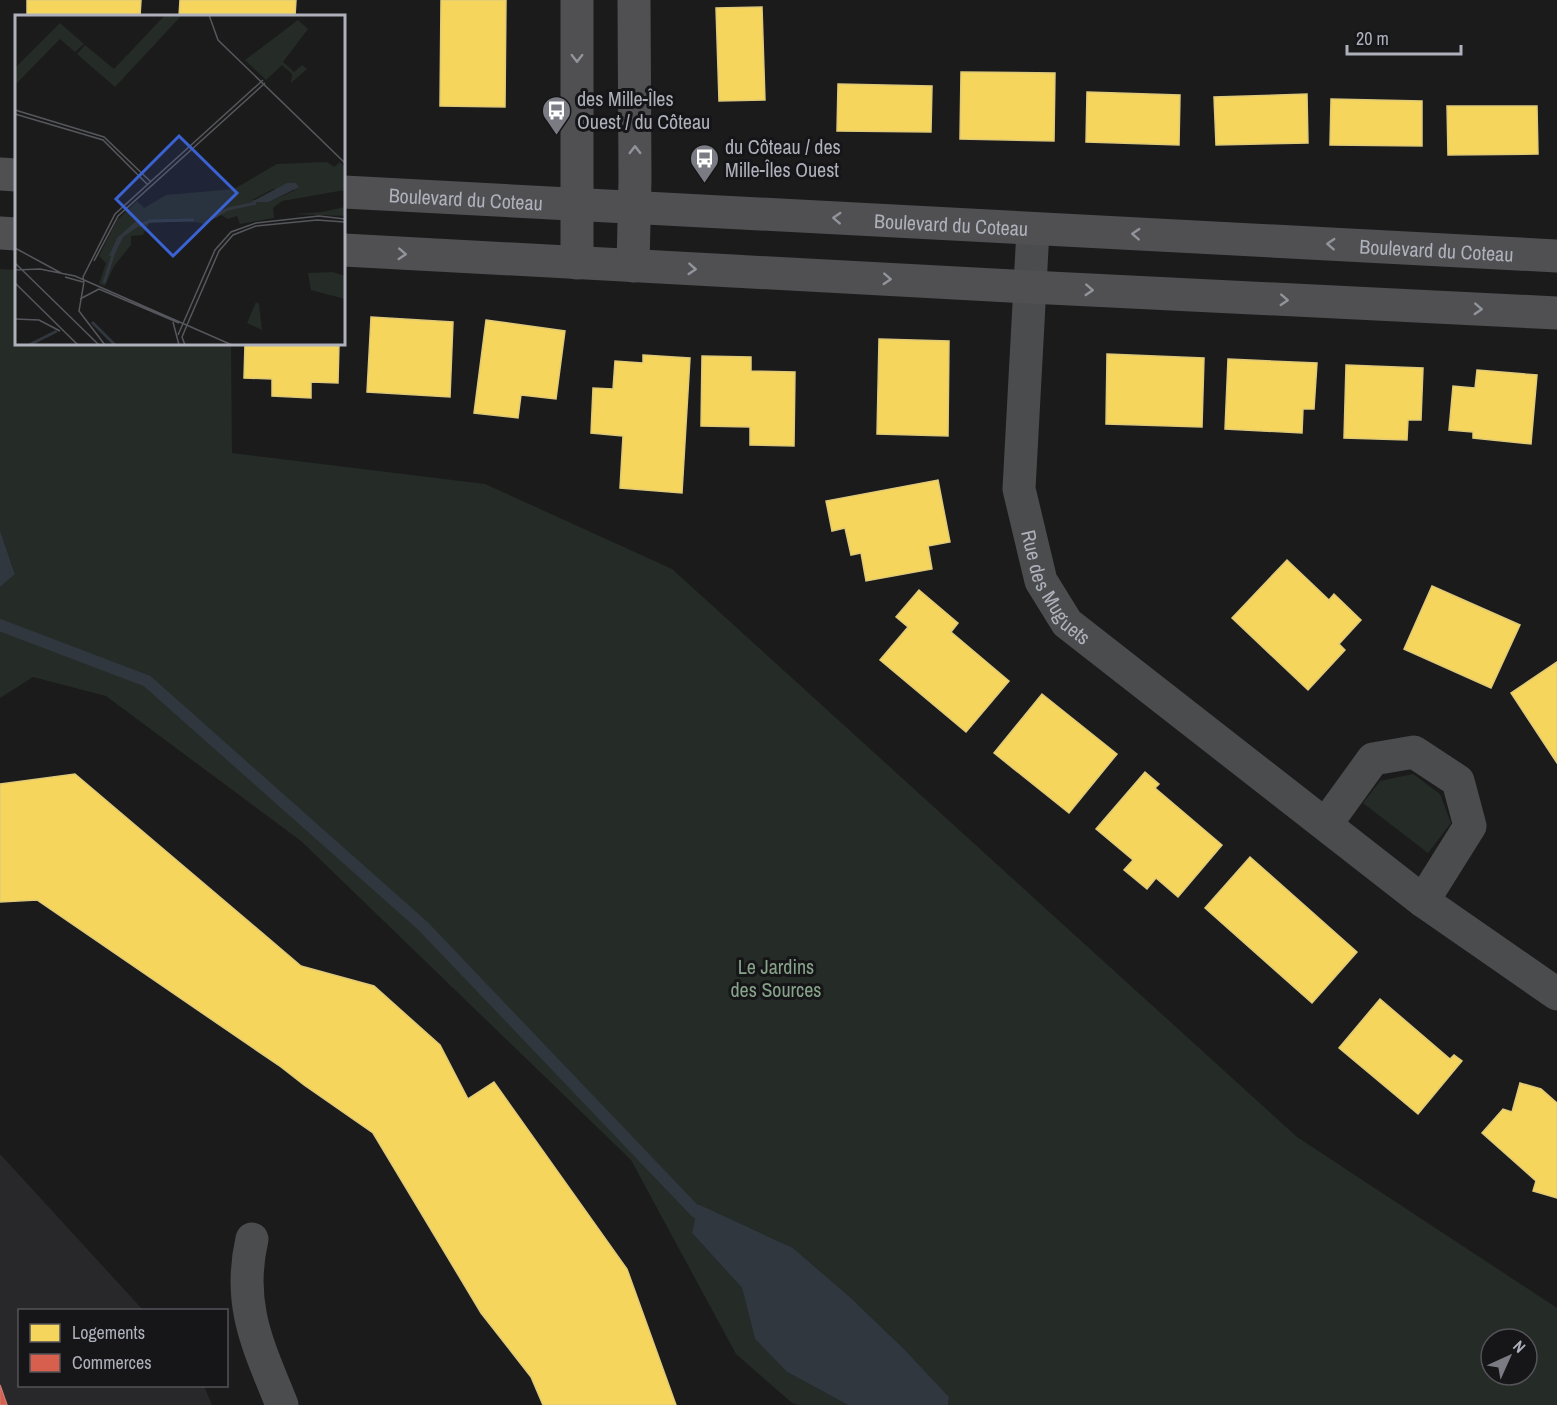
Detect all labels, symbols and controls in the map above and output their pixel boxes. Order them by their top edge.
inset map [15,15,345,345]
scale bar [1347,18,1461,56]
text: 20 m [1356,26,1389,51]
one-way arrow [571,54,584,63]
place label: des Mille-Îles Ouest / du Côteau [577,85,710,135]
bus stop icon: des Mille-Îles Ouest / du Côteau [540,94,572,136]
place label: du Côteau / des Mille-Îles Ouest [725,133,841,183]
bus stop icon: du Côteau / des Mille-Îles Ouest [688,142,720,184]
one-way arrow [629,145,641,154]
street label: Boulevard du Coteau [388,181,544,216]
street label: Boulevard du Coteau [873,206,1029,242]
one-way arrow [832,212,841,225]
one-way arrow [1132,228,1141,241]
street label: Boulevard du Coteau [1359,232,1514,267]
one-way arrow [1326,238,1335,251]
one-way arrow [397,247,406,260]
one-way arrow [687,262,696,275]
one-way arrow [882,273,891,286]
one-way arrow [1084,283,1093,296]
one-way arrow [1279,293,1288,306]
one-way arrow [1474,303,1483,316]
street label: Rue des Muguets [1016,527,1097,650]
park label: Le Jardins des Sources [730,953,822,1003]
legend [18,1309,228,1387]
text: Logements [72,1320,145,1345]
north arrow [1479,1327,1539,1387]
text: N [1508,1335,1531,1358]
text: Commerces [72,1350,152,1375]

